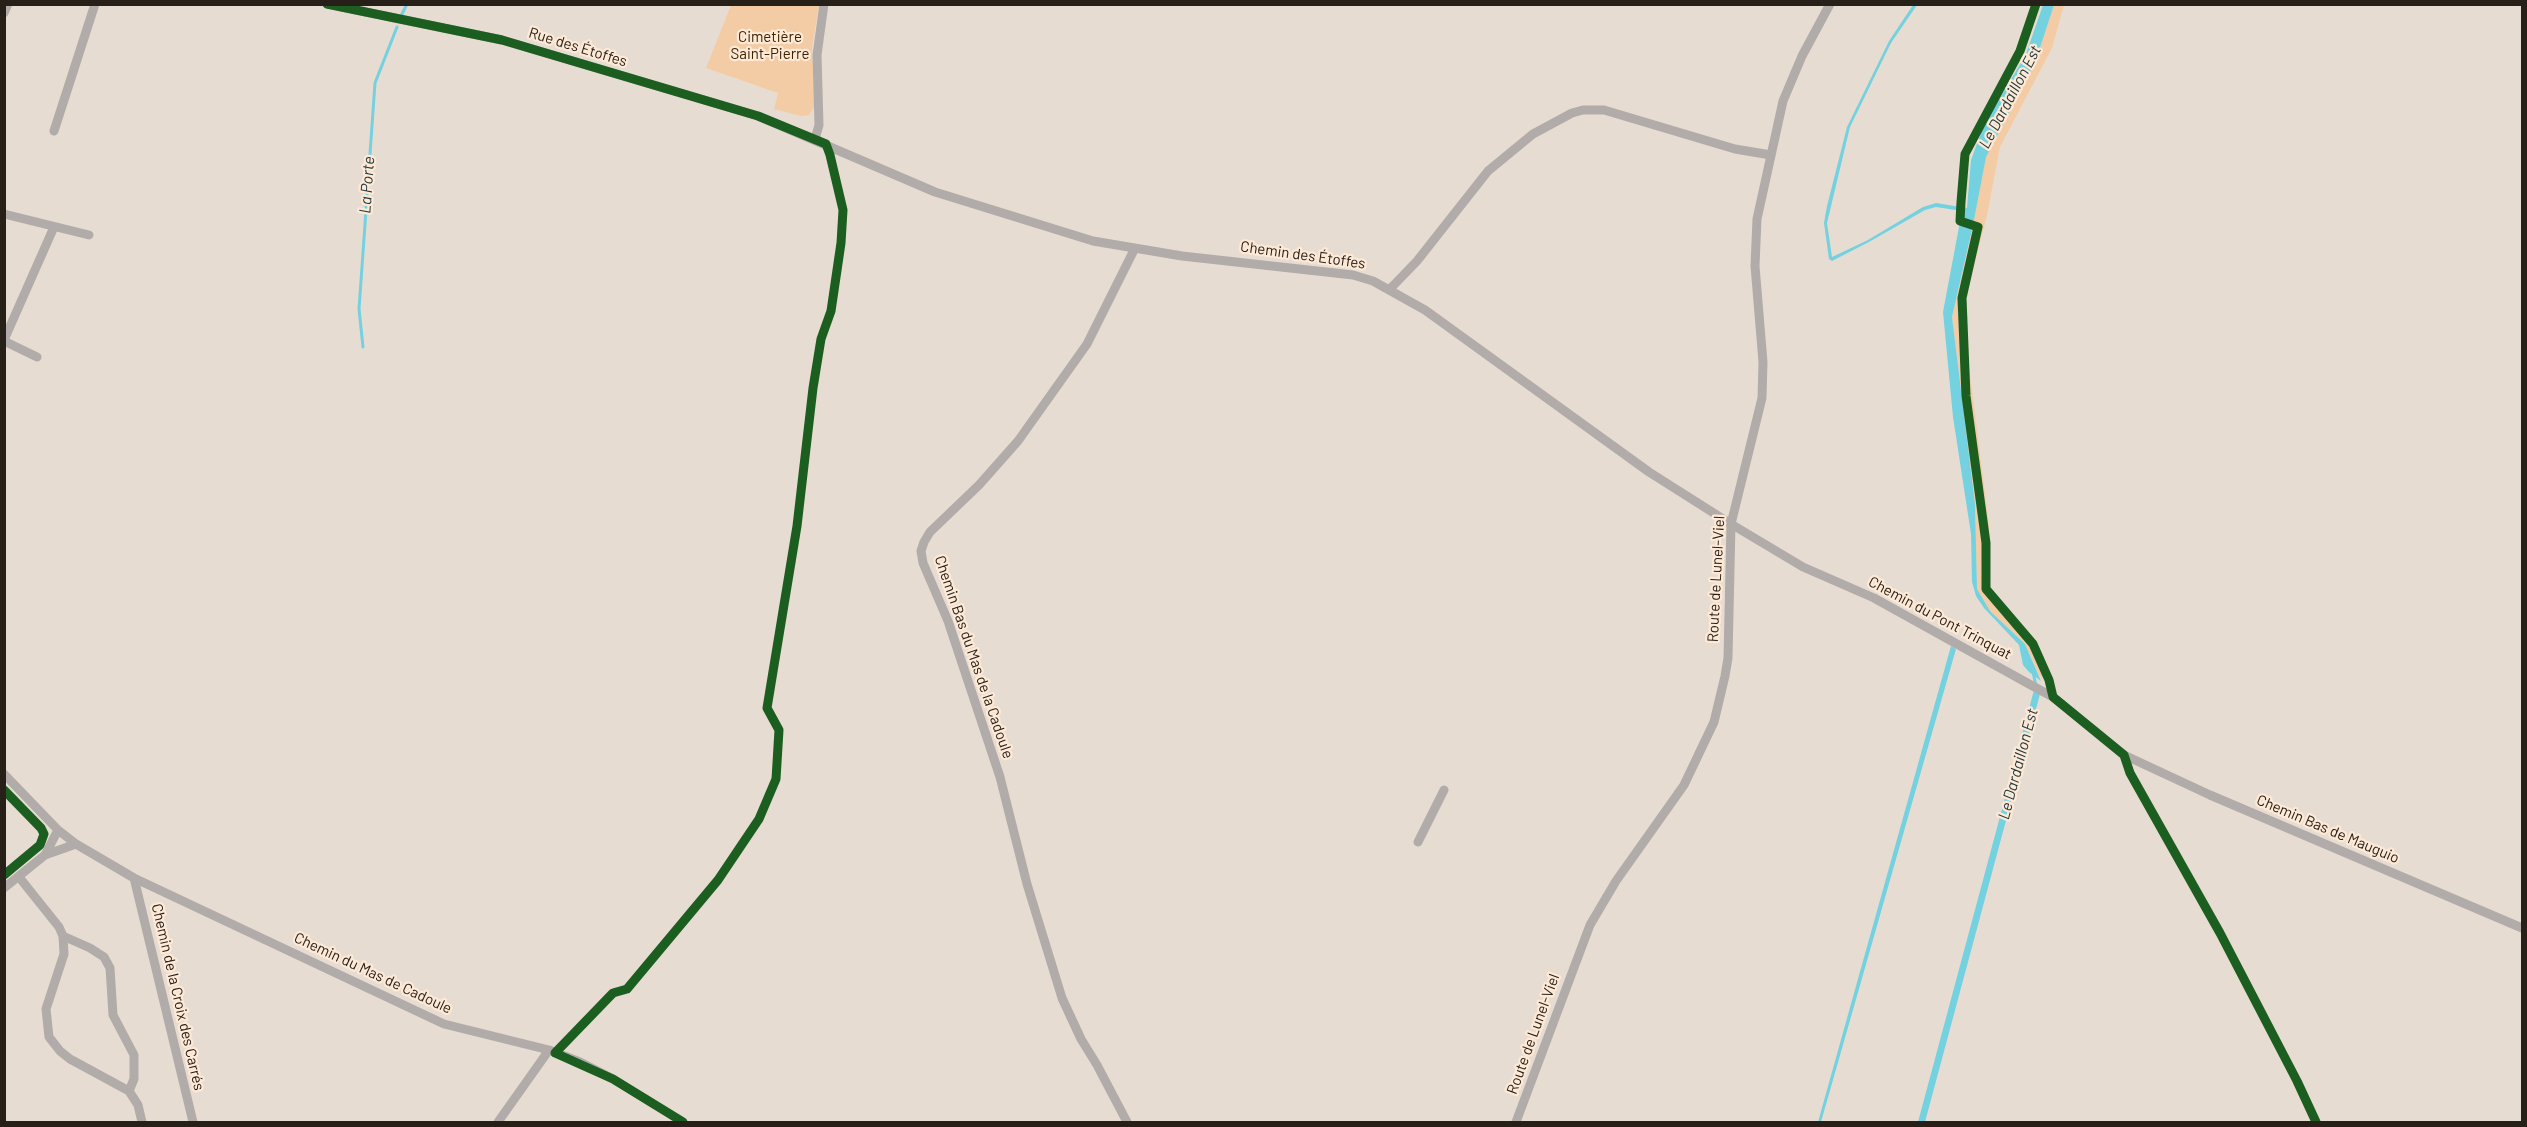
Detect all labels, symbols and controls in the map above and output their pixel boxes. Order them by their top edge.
street label: Rue des Étoffes [527,23,629,71]
park label: Cimetière Saint-Pierre [731,28,809,63]
water label: Le Dardaillon Est [1975,42,2045,152]
water label: La Porte [355,156,379,214]
street label: Chemin des Étoffes [1239,237,1367,273]
street label: Route de Lunel-Viel [1704,515,1728,643]
street label: Chemin Bas du Mas de la Cadoule [931,553,1017,761]
street label: Chemin du Pont Trinquat [1865,573,2015,663]
water label: Le Dardaillon Est [1994,706,2042,822]
street label: Chemin Bas de Mauguio [2254,791,2402,867]
street label: Chemin de la Croix des Carrés [148,902,208,1092]
street label: Chemin du Mas de Cadoule [291,929,455,1017]
street label: Route de Lunel-Viel [1503,971,1563,1097]

